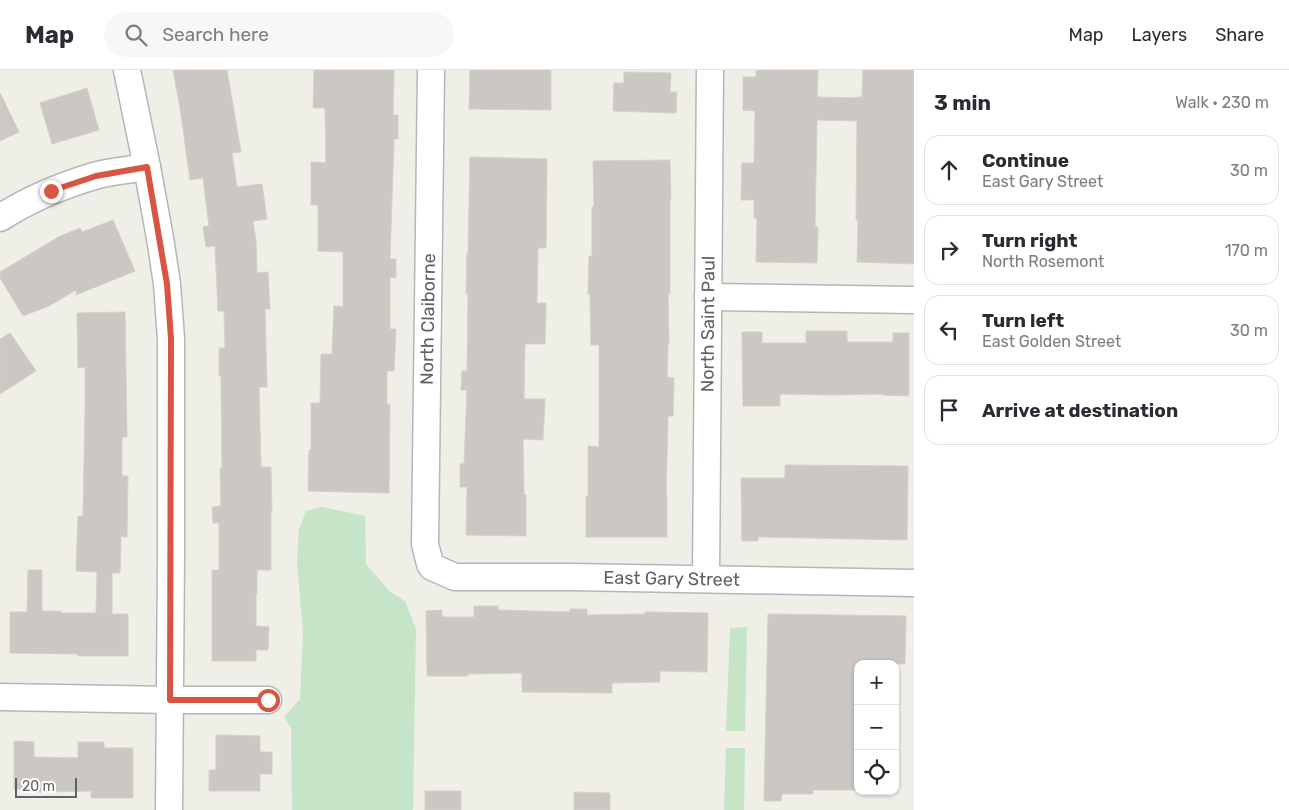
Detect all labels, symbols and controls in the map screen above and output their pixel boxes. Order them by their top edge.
search box [104,12,454,57]
text: Map [25,21,74,49]
icon: search [122,21,150,49]
text: Search here [162,23,269,46]
text: Map [1069,24,1104,46]
text: Layers [1132,24,1187,46]
text: Share [1215,24,1264,46]
text: 3 min [934,90,991,115]
text: Walk · 230 m [1175,93,1269,112]
text: Continue [982,149,1069,172]
icon: ahead [935,156,963,184]
text: 30 m [1230,161,1268,180]
text: East Gary Street [982,172,1103,191]
route end [40,180,63,203]
text: Turn right [982,229,1077,252]
icon: right [935,236,963,264]
text: 170 m [1225,241,1268,260]
text: North Rosemont [982,252,1104,271]
street label: North Claiborne [416,253,440,385]
street label: North Saint Paul [696,256,720,392]
text: Turn left [982,309,1064,332]
icon: left [935,316,963,344]
text: 30 m [1230,321,1268,340]
text: East Golden Street [982,332,1121,351]
icon: arrive [935,396,963,424]
text: Arrive at destination [982,399,1178,422]
street label: East Gary Street [603,567,740,591]
map controls [854,660,899,795]
button: + [854,660,899,705]
route start [257,689,280,712]
button: − [854,705,899,750]
button: locate [854,750,899,795]
scale bar [15,775,78,798]
text: 20 m [22,778,55,795]

